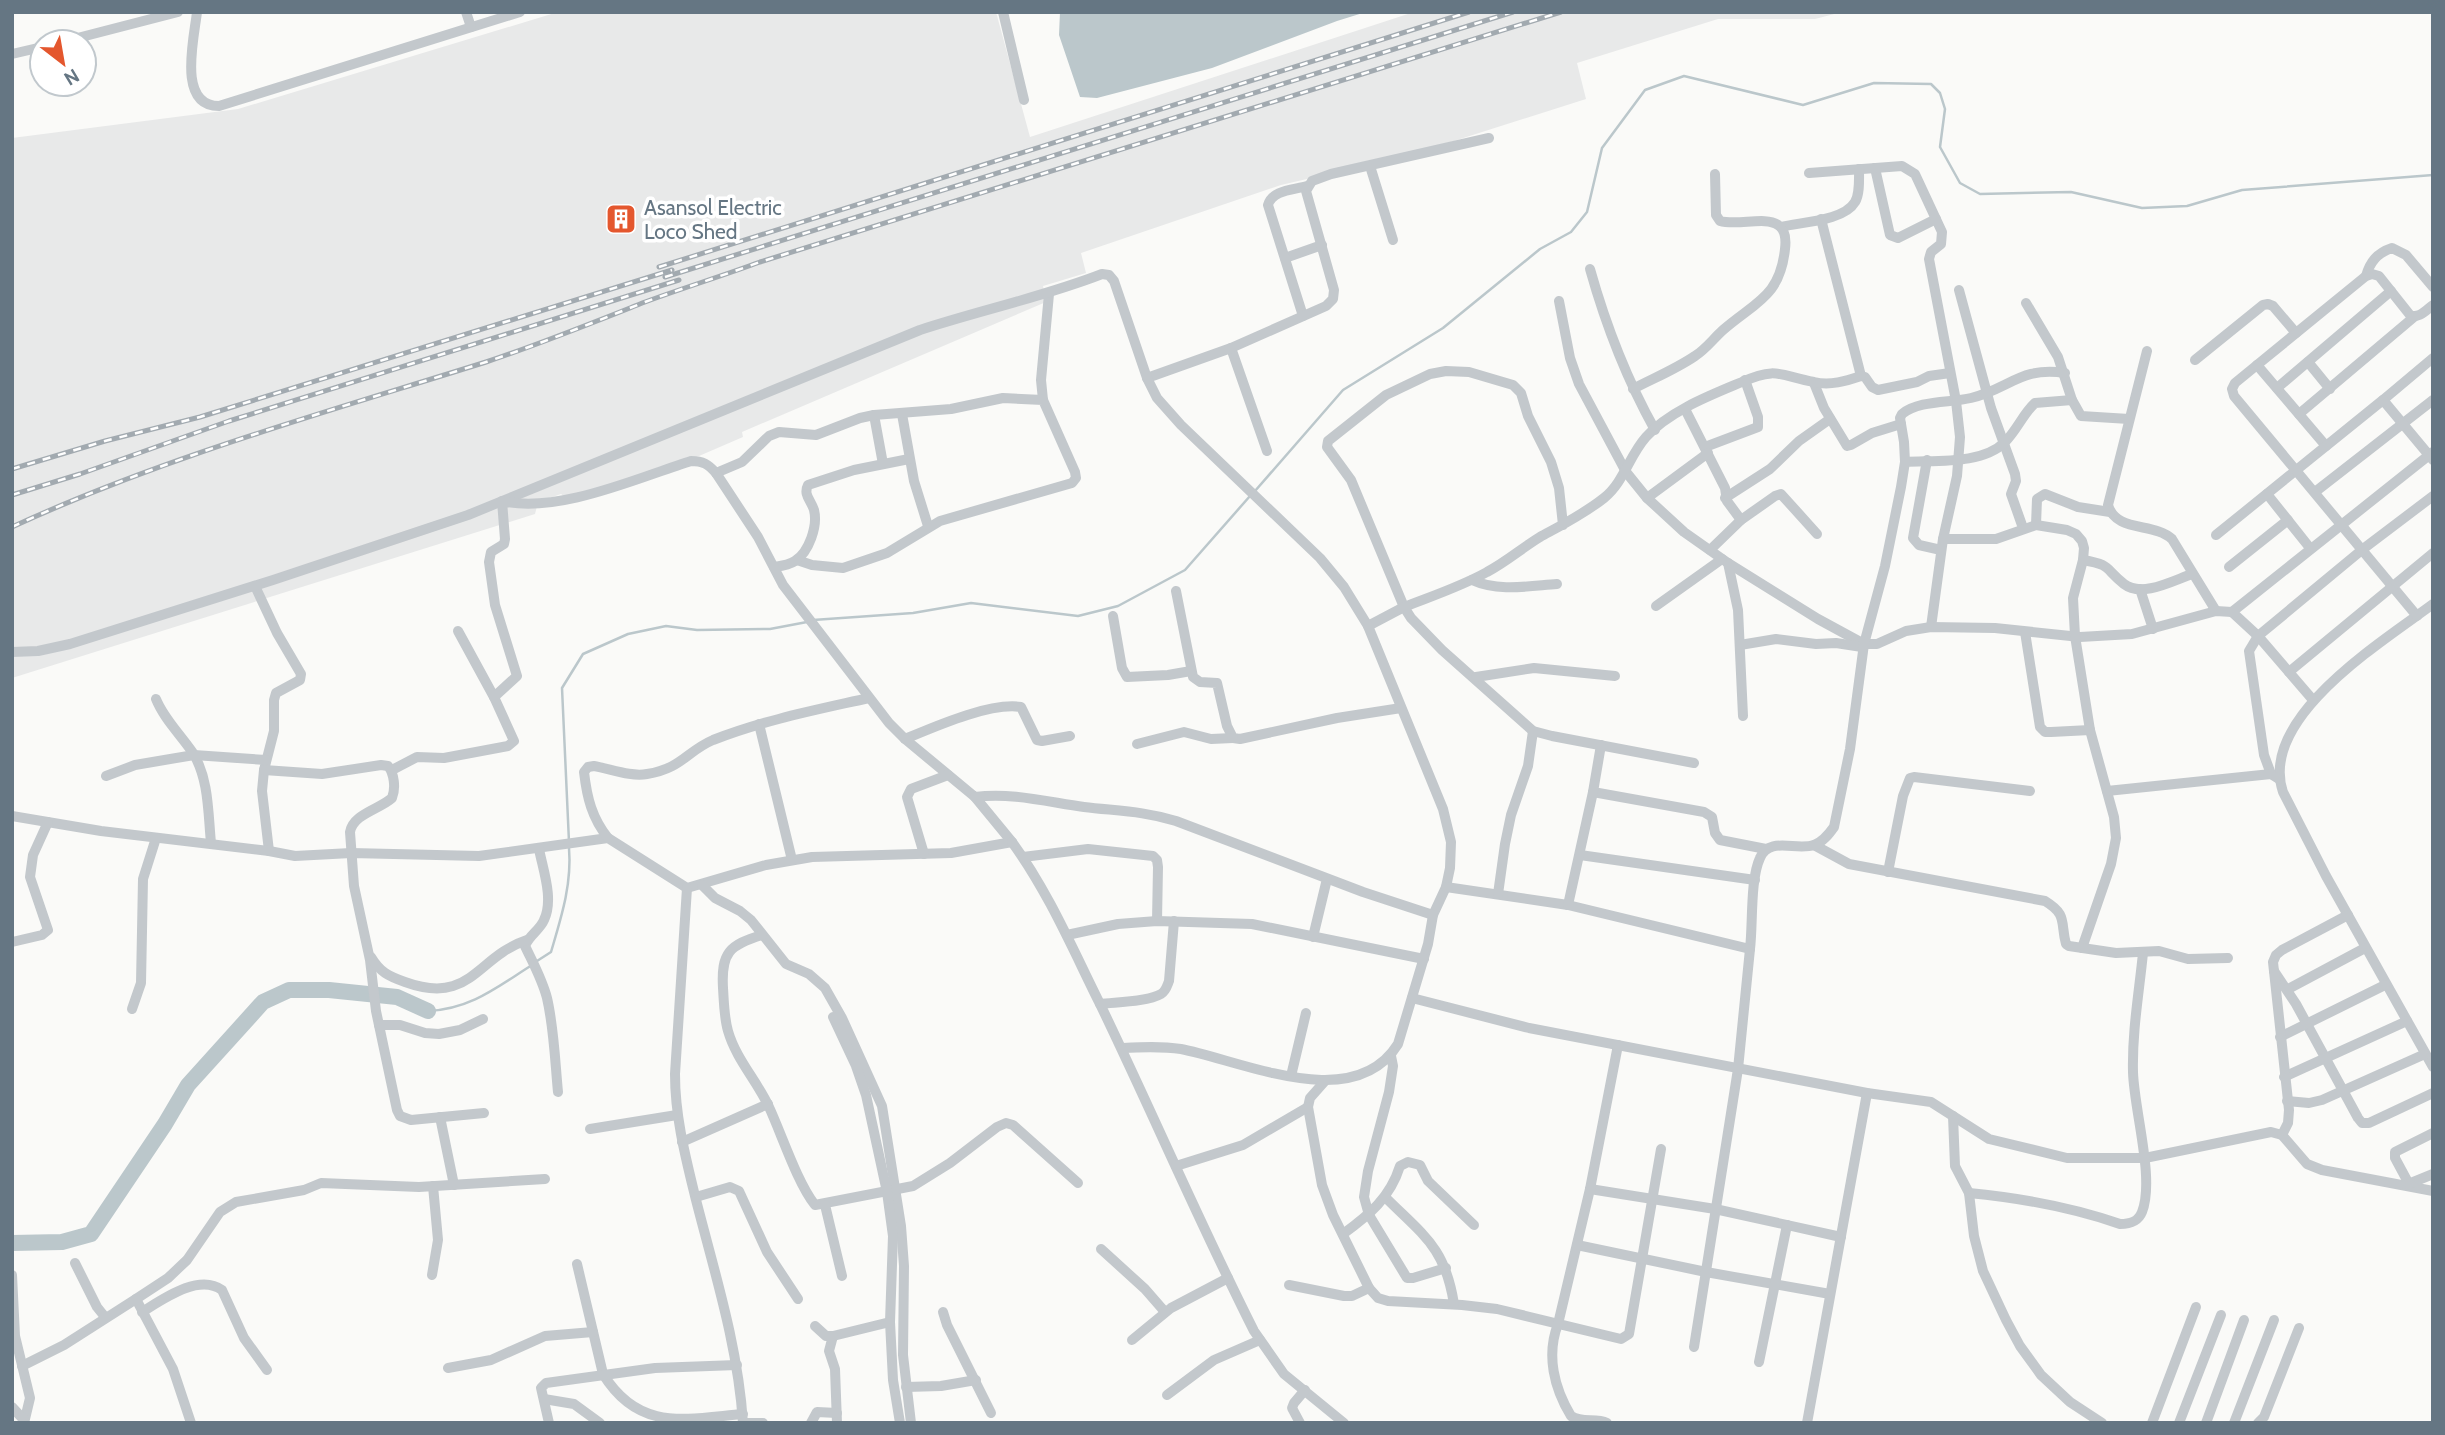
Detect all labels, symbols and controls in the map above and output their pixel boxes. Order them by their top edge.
north arrow [28,28,98,98]
text: N [60,64,83,90]
place label: Asansol Electric Loco Shed [644,195,782,244]
building icon: Asansol Electric Loco Shed [604,202,638,236]

